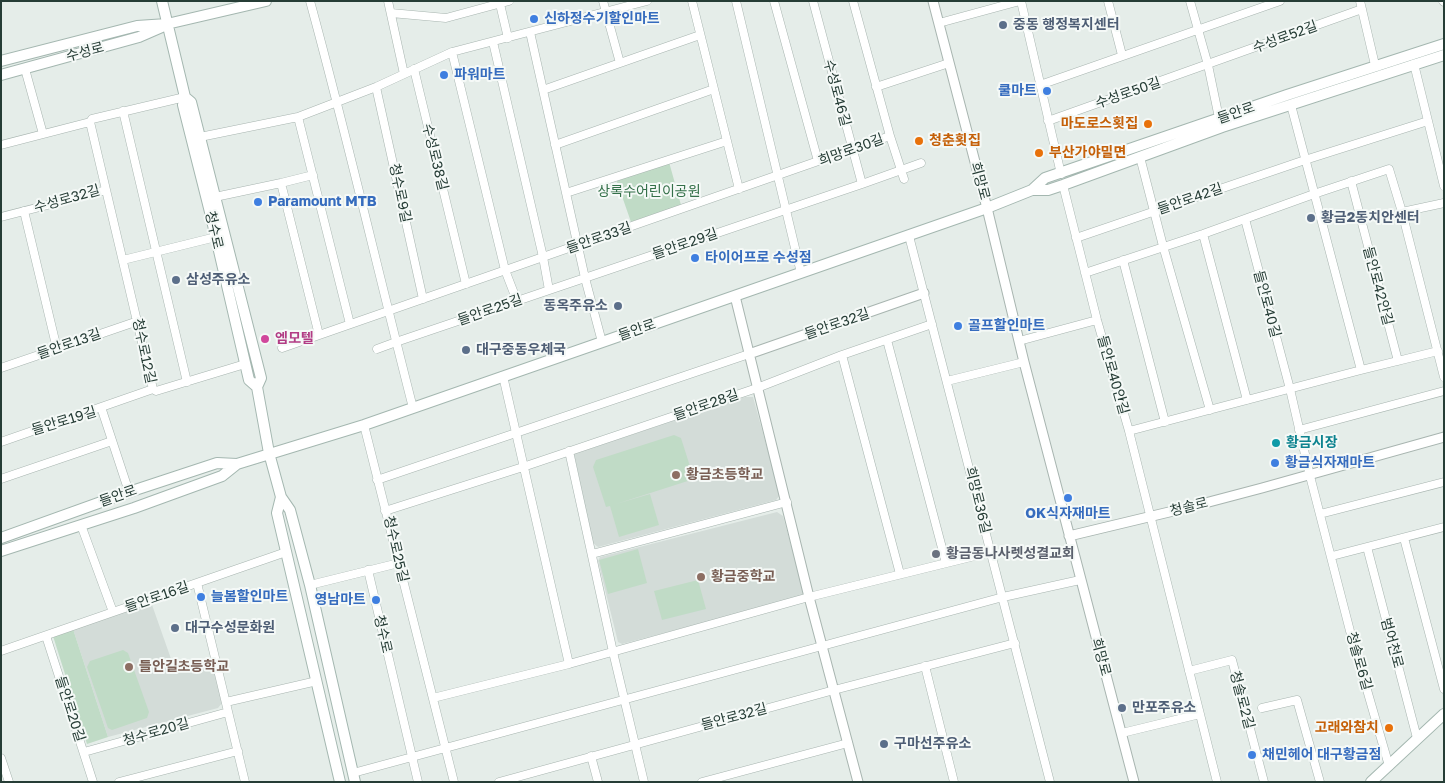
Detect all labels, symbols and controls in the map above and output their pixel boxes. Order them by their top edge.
place label: 신하정수기할인마트 [544,11,660,27]
marker: 신하정수기할인마트 [528,13,540,25]
place label: 중동 행정복지센터 [1013,17,1120,33]
street label: 수성로52길 [1250,18,1320,56]
marker: 중동 행정복지센터 [997,19,1009,31]
street label: 수성로 [64,39,106,65]
street label: 수성로46길 [820,58,854,128]
place label: 파워마트 [454,67,506,83]
marker: 파워마트 [438,69,450,81]
street label: 수성로50길 [1093,74,1163,112]
place label: 쿨마트 [998,83,1037,99]
marker: 쿨마트 [1041,85,1053,97]
street label: 들안로 [1215,99,1257,127]
place label: 마도로스횟집 [1061,116,1138,132]
marker: 마도로스횟집 [1142,118,1154,130]
street label: 수성로38길 [419,122,451,192]
street label: 희망로30길 [816,130,886,170]
place label: 청춘횟집 [929,133,981,149]
marker: 청춘횟집 [913,135,925,147]
place label: 부산가야밀면 [1049,145,1126,161]
marker: 부산가야밀면 [1033,147,1045,159]
street label: 희망로 [967,160,993,202]
street label: 청수로9길 [386,162,414,224]
street label: 들안로42길 [1155,180,1225,218]
street label: 수성로32길 [32,182,102,216]
park label: 상록수어린이공원 [597,184,701,200]
place label: Paramount MTB [268,194,377,210]
marker: Paramount MTB [252,196,264,208]
street label: 청수로 [201,209,227,251]
place label: 황금2동치안센터 [1321,210,1420,226]
marker: 황금2동치안센터 [1305,212,1317,224]
street label: 들안로33길 [564,219,634,257]
street label: 들안로29길 [650,225,720,263]
street label: 들안로42안길 [1359,245,1397,327]
place label: 타이어프로 수성점 [705,250,812,266]
marker: 타이어프로 수성점 [689,252,701,264]
street label: 들안로40길 [1250,269,1284,339]
place label: 삼성주유소 [186,272,250,288]
marker: 삼성주유소 [170,274,182,286]
street label: 들안로25길 [455,291,525,329]
place label: 동옥주유소 [544,298,608,314]
marker: 동옥주유소 [612,300,624,312]
street label: 들안로32길 [802,305,872,343]
street label: 들안로 [616,316,658,344]
street label: 청수로12길 [129,317,159,385]
place label: 골프할인마트 [968,318,1045,334]
marker: 골프할인마트 [952,320,964,332]
street label: 들안로13길 [35,325,103,363]
place label: 엠모텔 [275,331,314,347]
marker: 엠모텔 [259,333,271,345]
street label: 들안로40안길 [1094,333,1132,417]
place label: 대구중동우체국 [476,342,566,358]
marker: 대구중동우체국 [460,344,472,356]
street label: 들안로28길 [671,386,741,424]
street label: 들안로19길 [30,403,98,439]
place label: 황금시장 [1286,435,1338,451]
marker: 황금시장 [1270,437,1282,449]
place label: 황금식자재마트 [1285,455,1375,471]
marker: 황금식자재마트 [1269,457,1281,469]
street label: 희망로36길 [962,465,994,535]
place label: 황금초등학교 [686,467,763,483]
marker: 황금초등학교 [670,469,682,481]
street label: 들안로 [97,482,139,510]
marker: OK식자재마트 [1062,492,1074,504]
street label: 청솔로 [1168,494,1210,520]
place label: OK식자재마트 [1025,506,1111,522]
street label: 청수로25길 [380,514,412,584]
place label: 황금동나사렛성결교회 [946,546,1075,562]
marker: 황금동나사렛성결교회 [930,548,942,560]
place label: 황금중학교 [711,569,775,585]
marker: 황금중학교 [695,571,707,583]
street label: 들안로16길 [123,578,191,616]
place label: 늘봄할인마트 [211,589,288,605]
marker: 늘봄할인마트 [195,591,207,603]
place label: 영남마트 [314,592,366,608]
marker: 영남마트 [370,594,382,606]
street label: 청수로 [370,613,396,655]
street label: 범어천로 [1377,616,1407,670]
place label: 대구수성문화원 [185,620,275,636]
marker: 대구수성문화원 [169,622,181,634]
street label: 청솔로6길 [1343,630,1375,692]
street label: 희망로 [1088,636,1114,678]
place label: 들안길초등학교 [139,659,229,675]
marker: 들안길초등학교 [123,661,135,673]
street label: 청솔로2길 [1226,669,1258,731]
street label: 들안로20길 [51,674,89,744]
street label: 들안로32길 [699,700,769,734]
place label: 만포주유소 [1132,700,1196,716]
marker: 만포주유소 [1116,702,1128,714]
street label: 청수로20길 [121,715,191,749]
place label: 고래와참치 [1315,720,1379,736]
marker: 고래와참치 [1383,722,1395,734]
place label: 구마선주유소 [894,736,971,752]
marker: 구마선주유소 [878,738,890,750]
place label: 채민헤어 대구황금점 [1262,747,1381,763]
marker: 채민헤어 대구황금점 [1246,749,1258,761]

